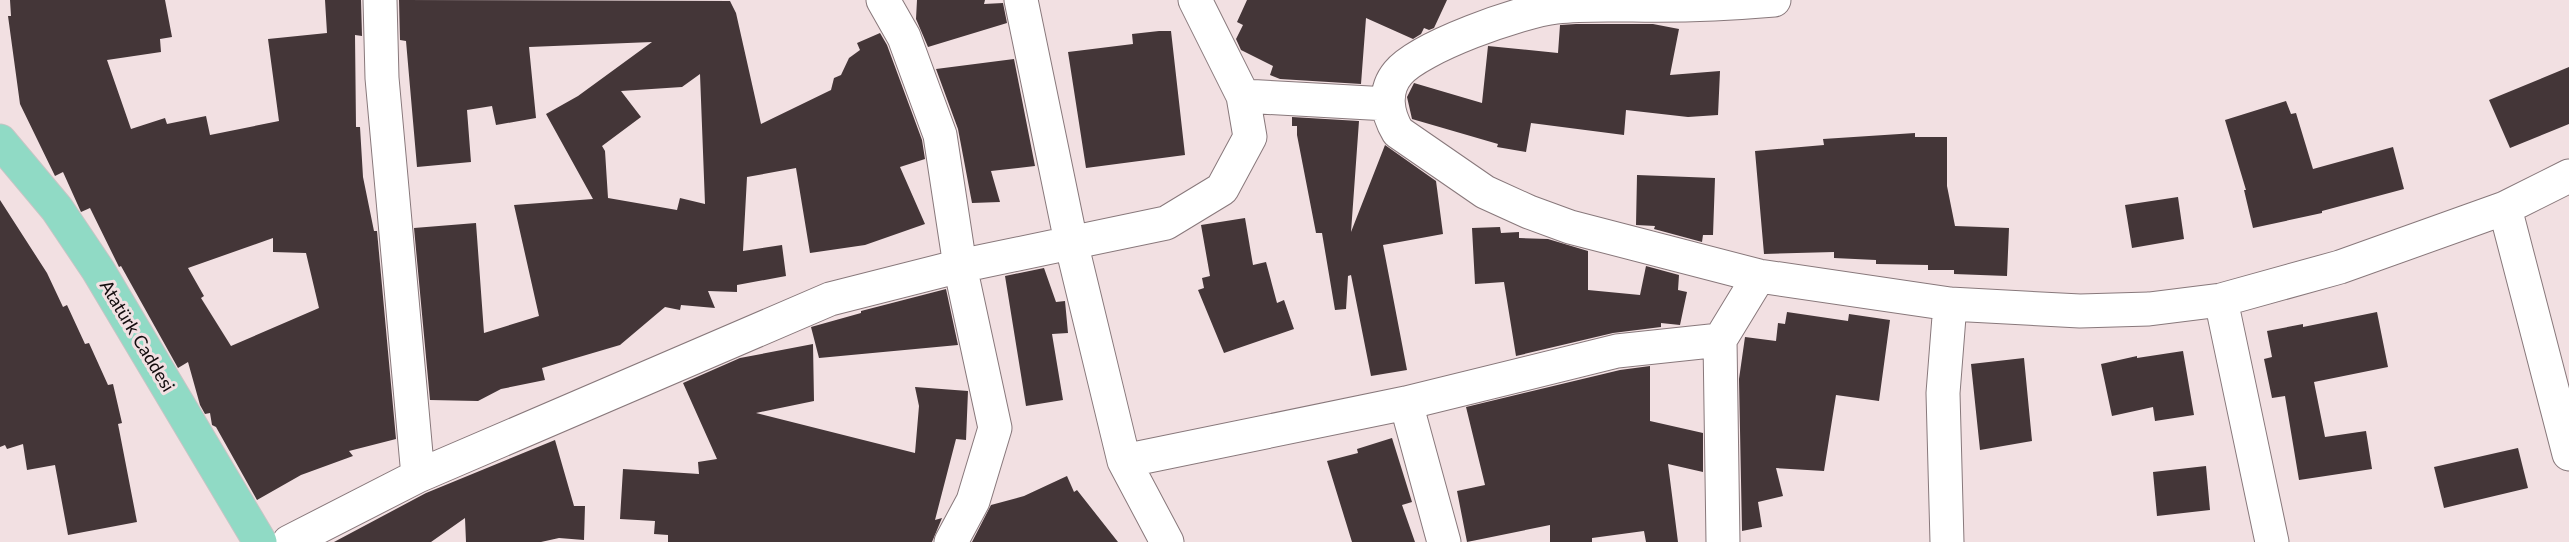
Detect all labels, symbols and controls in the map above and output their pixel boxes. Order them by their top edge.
street label: Atatürk Caddesi [96,276,180,395]

